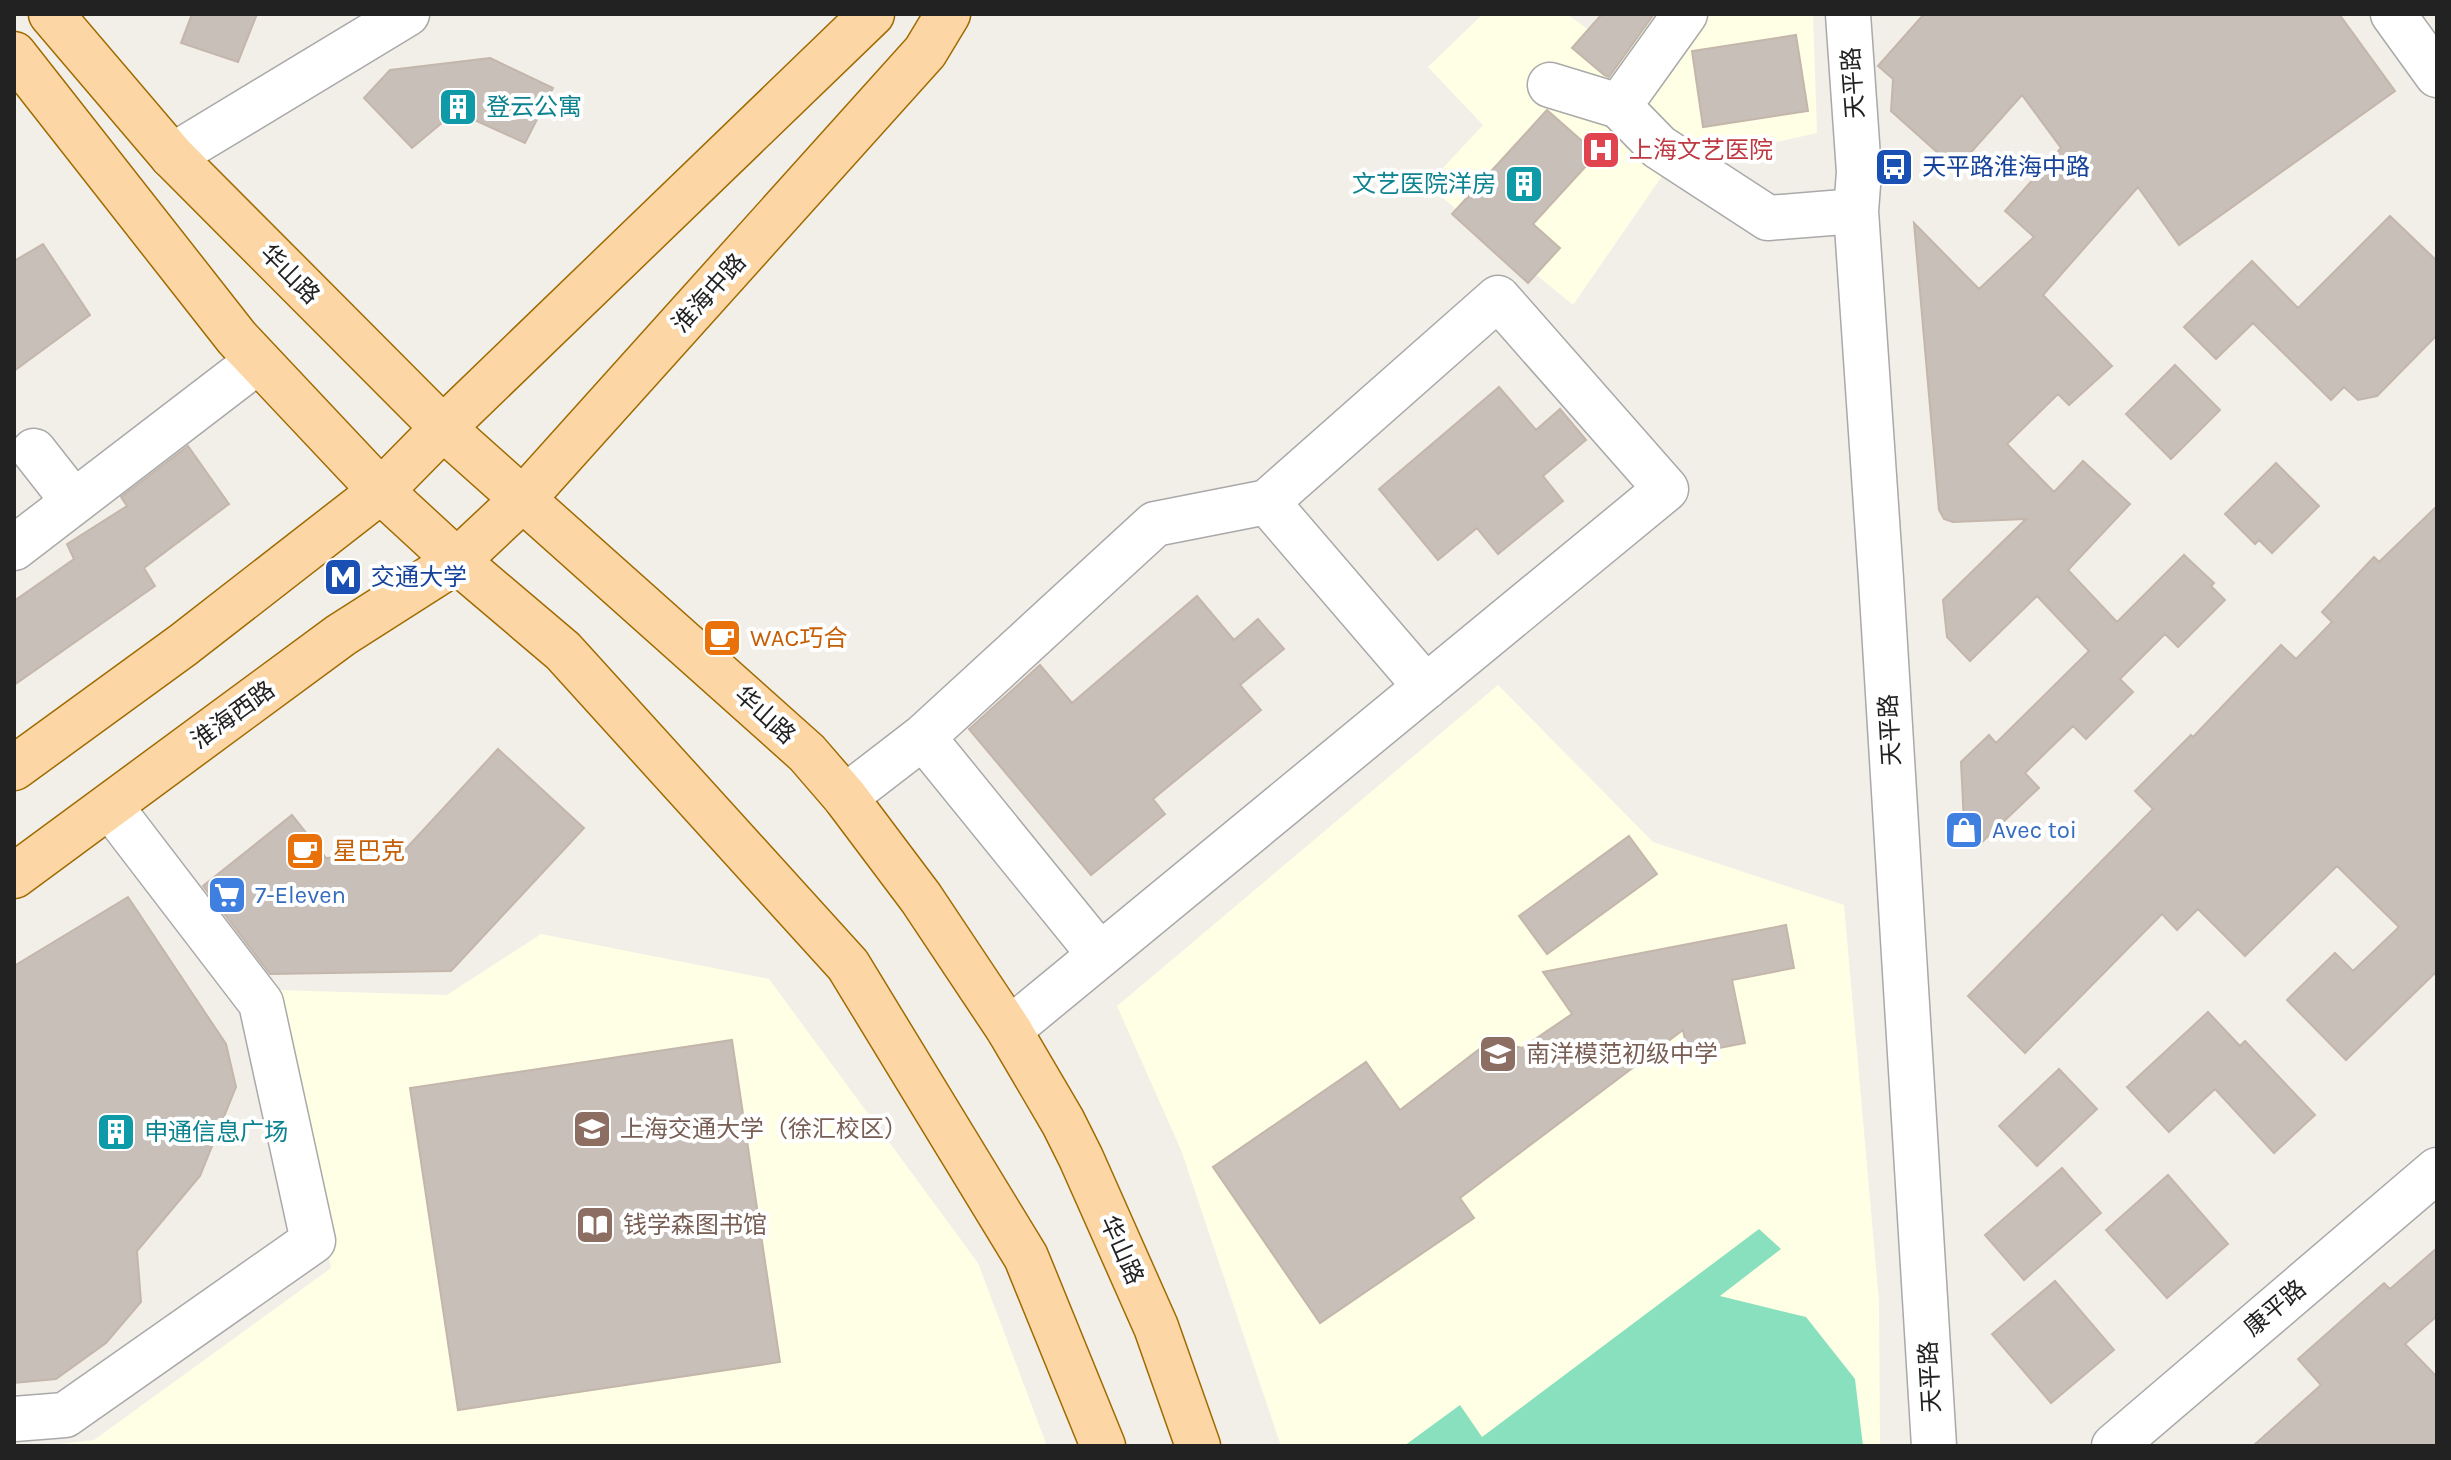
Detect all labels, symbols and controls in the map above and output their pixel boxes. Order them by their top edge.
street label: 天平路 [1837,46,1869,120]
building icon: 登云公寓 [437,86,479,128]
place label: 登云公寓 [486,93,582,121]
hospital icon: 上海文艺医院 [1580,129,1622,171]
place label: 上海文艺医院 [1629,136,1773,164]
bus stop icon: 天平路淮海中路 [1873,146,1915,188]
place label: 天平路淮海中路 [1922,153,2090,181]
building icon: 文艺医院洋房 [1503,163,1545,205]
place label: 文艺医院洋房 [1352,170,1496,198]
street label: 华山路 [255,239,325,309]
street label: 淮海中路 [666,248,752,338]
metro station icon: 交通大学 [322,556,364,598]
place label: 交通大学 [371,563,467,591]
cafe icon: WAC巧合 [701,617,743,659]
place label: WAC巧合 [750,624,847,652]
street label: 淮海西路 [186,675,280,755]
street label: 华山路 [729,681,801,749]
street label: 天平路 [1874,693,1906,767]
shop icon: Avec toi [1943,809,1985,851]
place label: Avec toi [1992,816,2077,844]
cafe icon: 星巴克 [284,830,326,872]
place label: 星巴克 [333,837,405,865]
supermarket icon: 7-Eleven [206,874,248,916]
place label: 7-Eleven [255,881,346,909]
school or university icon: 南洋模范初级中学 [1477,1033,1519,1075]
place label: 南洋模范初级中学 [1526,1040,1718,1068]
school or university icon: 上海交通大学（徐汇校区） [571,1108,613,1150]
building icon: 申通信息广场 [95,1111,137,1153]
place label: 上海交通大学（徐汇校区） [620,1115,908,1143]
place label: 申通信息广场 [144,1118,288,1146]
library icon: 钱学森图书馆 [574,1204,616,1246]
place label: 钱学森图书馆 [623,1211,767,1239]
street label: 华山路 [1095,1211,1149,1289]
street label: 康平路 [2238,1274,2312,1342]
street label: 天平路 [1914,1340,1946,1414]

